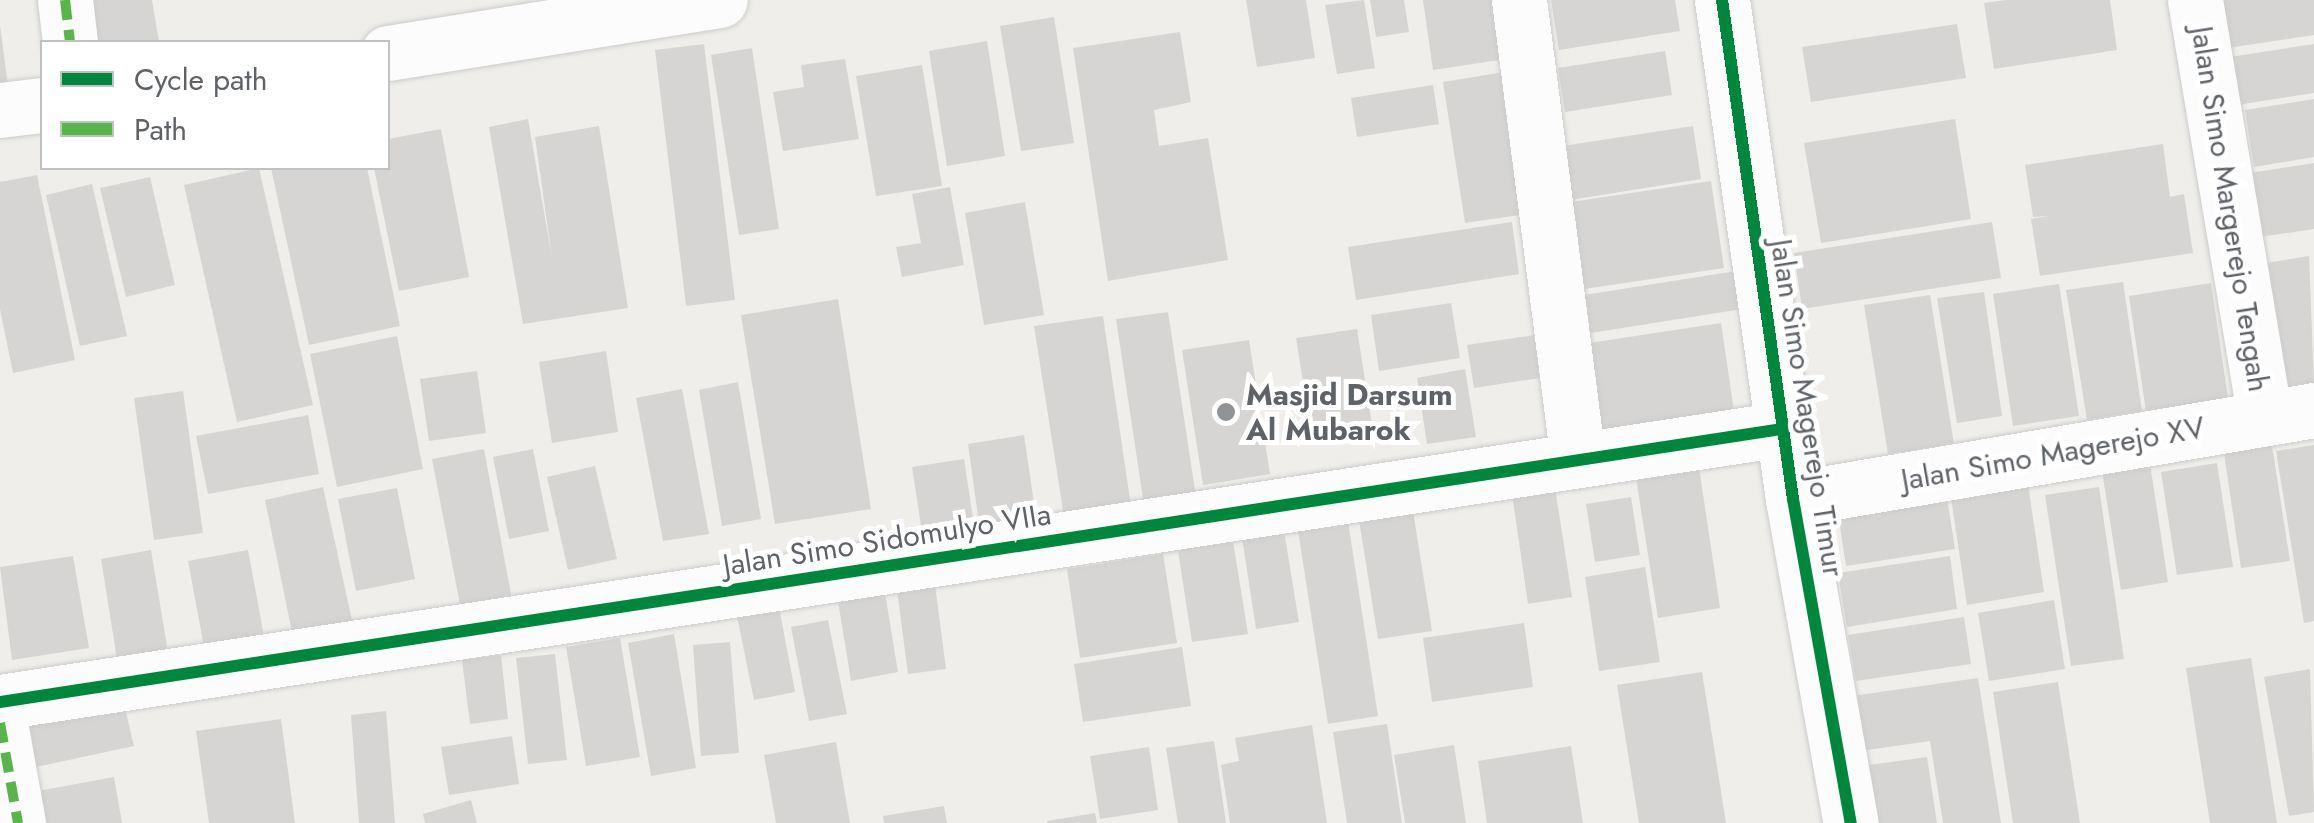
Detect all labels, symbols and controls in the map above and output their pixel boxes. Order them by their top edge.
street label: Jalan Simo Margerejo Tengah [2183,24,2277,394]
legend [40,40,390,170]
text: Cycle path [134,58,267,101]
text: Path [134,108,187,151]
street label: Jalan Simo Magerejo Timur [1763,237,1851,579]
place label: Masjid Darsum Al Mubarok [1246,377,1453,448]
marker: Masjid Darsum Al Mubarok [1215,401,1237,423]
street label: Jalan Simo Magerejo XV [1898,410,2208,498]
street label: Jalan Simo Sidomulyo VIIa [720,496,1054,584]

